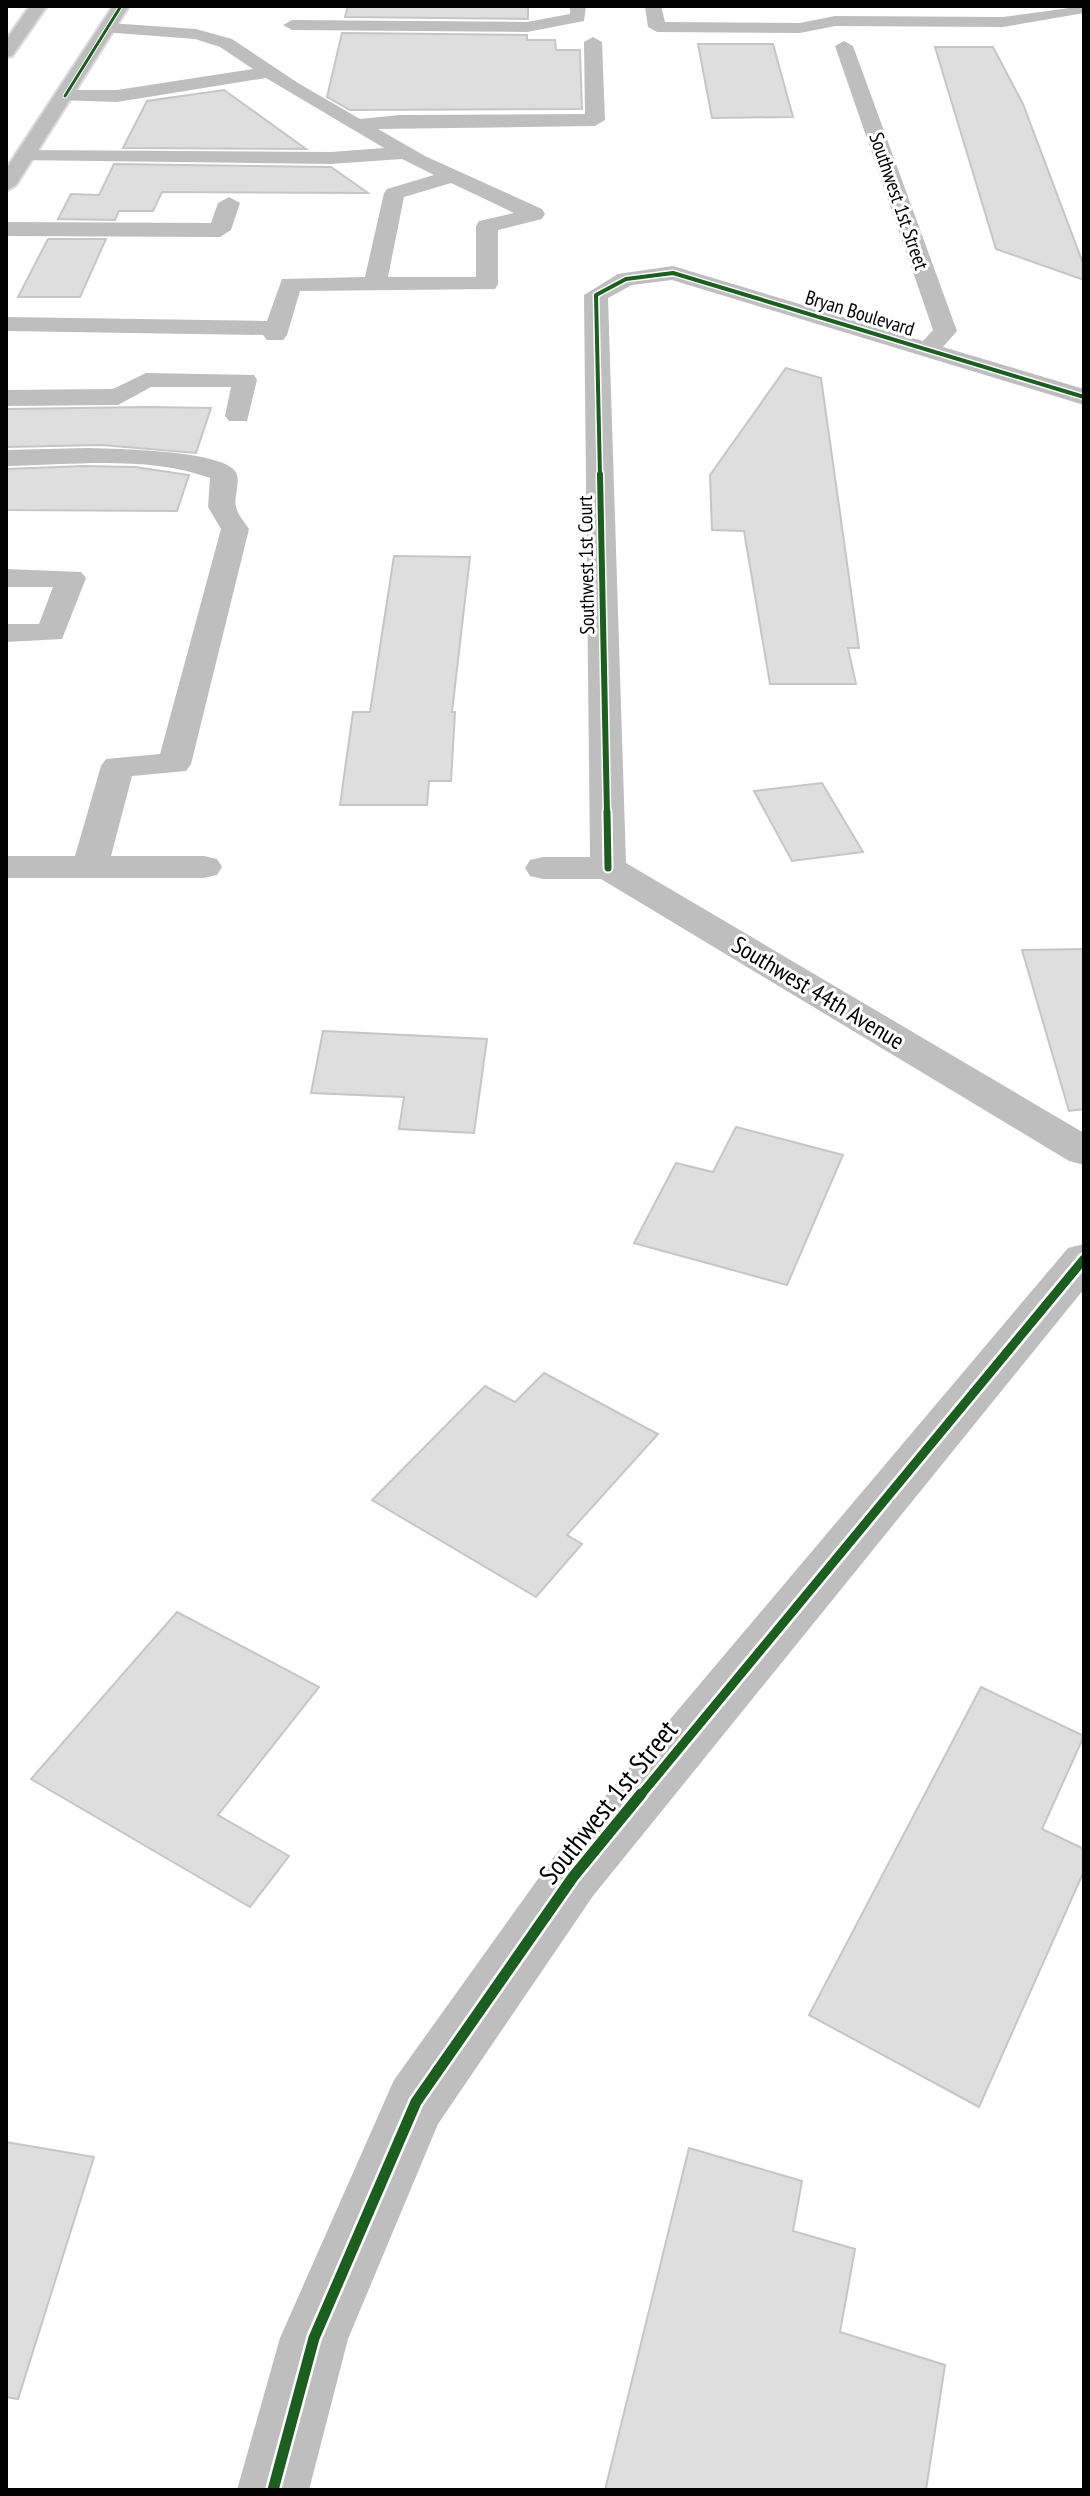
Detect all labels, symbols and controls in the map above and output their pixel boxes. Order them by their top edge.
street label: Southwest 1st Street [863,129,935,274]
street label: Bryan Boulevard [802,284,918,342]
street label: Southwest 1st Court [572,495,600,635]
street label: Southwest 44th Avenue [726,929,910,1056]
street label: Southwest 1st Street [530,1712,685,1891]

